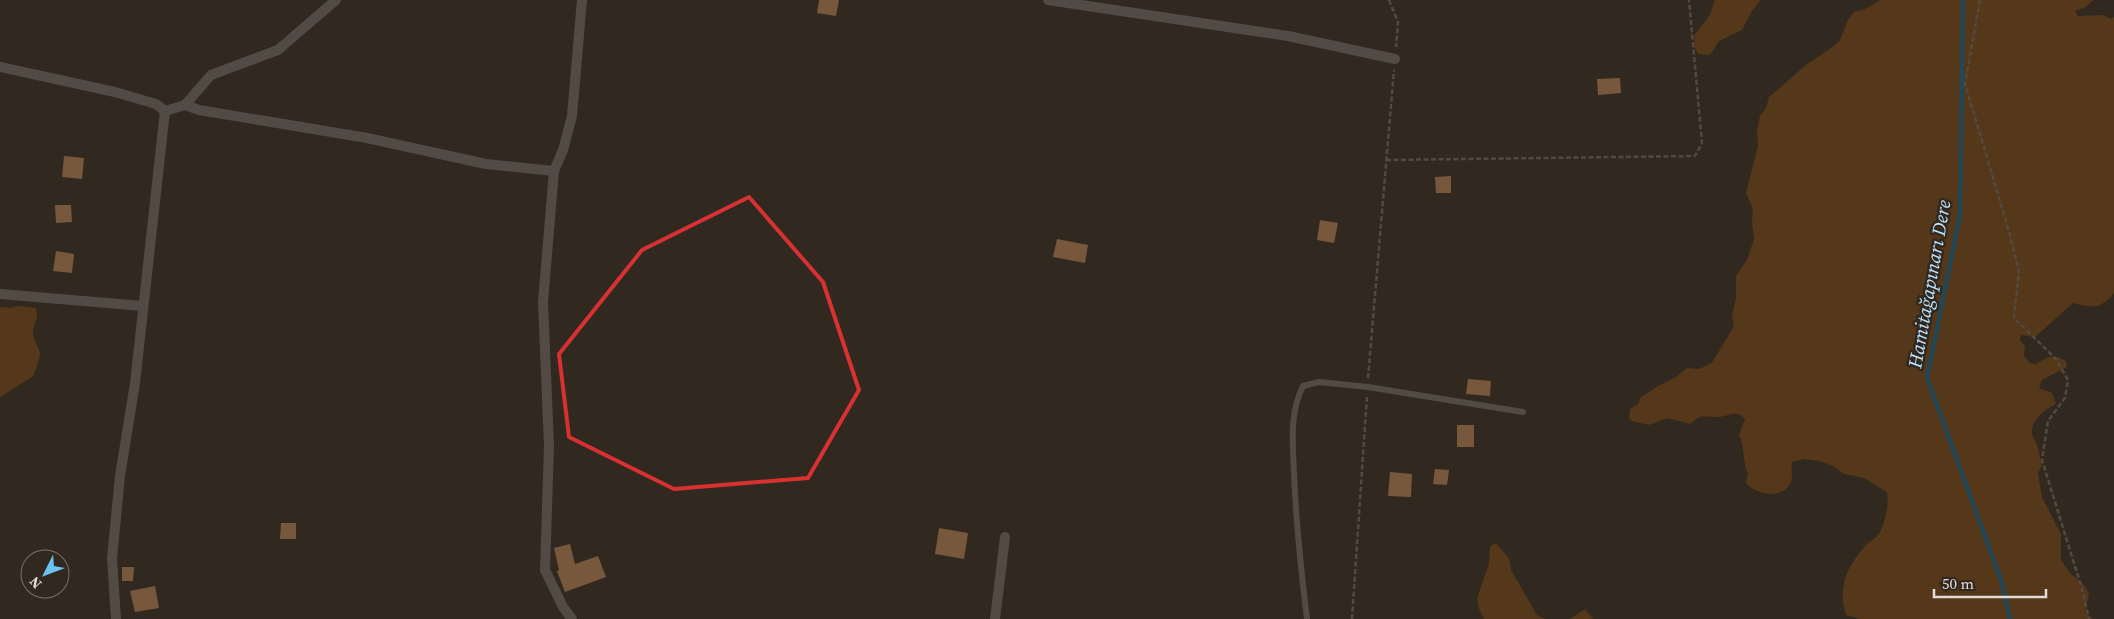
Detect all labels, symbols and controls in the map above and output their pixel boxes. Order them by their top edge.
water label: Hamitağapınarı Dere [1901,198,1957,371]
north arrow [20,549,70,599]
scale bar [1934,566,2046,598]
text: N [24,572,46,593]
text: 50 m [1942,573,1974,594]

